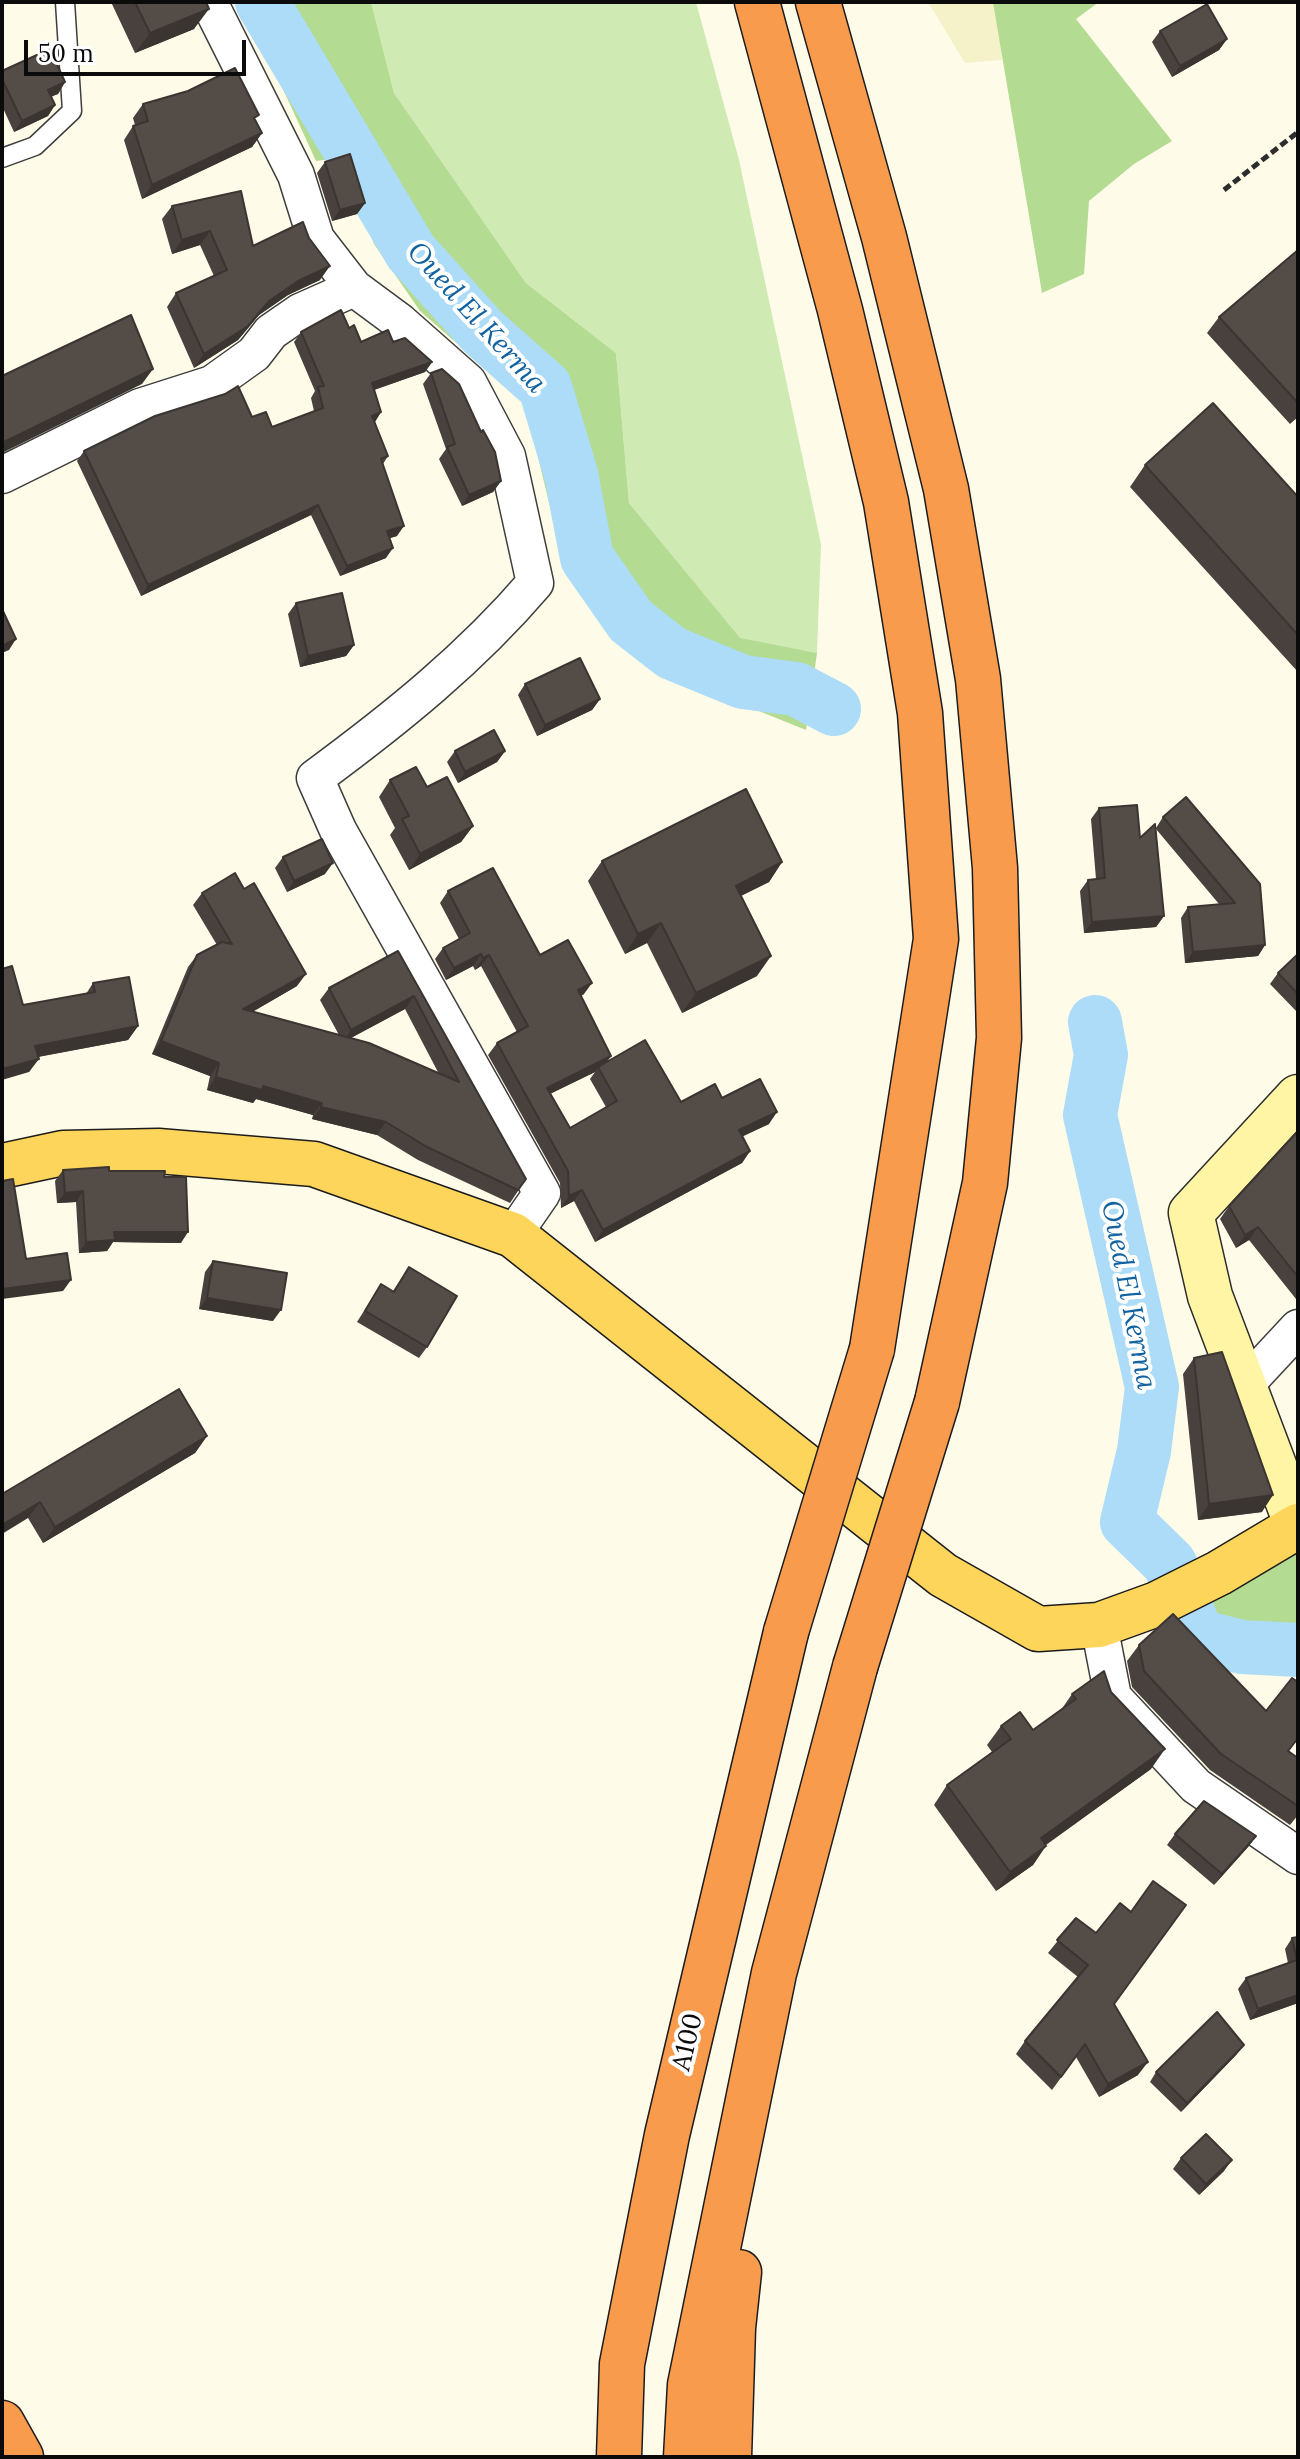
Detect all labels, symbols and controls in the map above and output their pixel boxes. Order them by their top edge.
scale bar [28,24,250,74]
text: 50 m [38,38,94,69]
water label: Oued El Kerma [399,236,553,400]
water label: Oued El Kerma [1093,1198,1163,1392]
street label: A100 [666,2010,710,2074]

